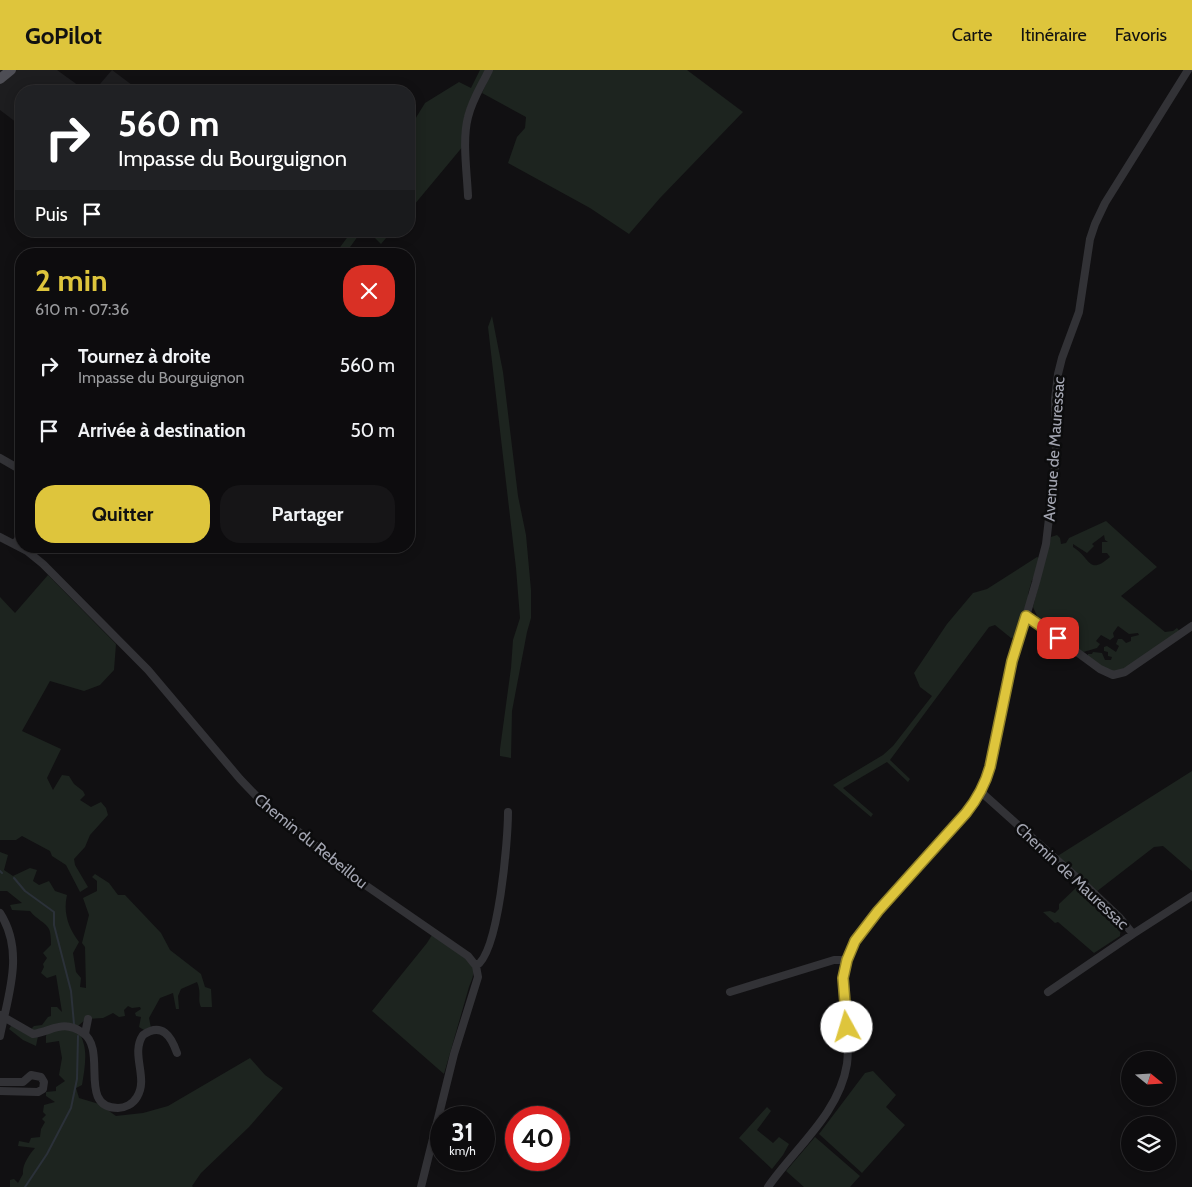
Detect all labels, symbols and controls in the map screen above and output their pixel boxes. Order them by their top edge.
text: GoPilot [25,21,102,50]
text: Carte [952,24,992,46]
text: Itinéraire [1020,24,1087,46]
text: Favoris [1115,24,1167,46]
text: 560 m [118,102,219,145]
icon: right [35,105,100,170]
text: Impasse du Bourguignon [118,145,347,172]
icon: arrive [78,200,106,228]
text: Puis [35,203,68,226]
text: 2 min [35,262,107,299]
button: close [343,265,395,317]
text: 610 m · 07:36 [35,300,129,319]
text: Tournez à droite [78,345,211,368]
icon: right [35,352,63,380]
text: 560 m [340,354,395,377]
text: Impasse du Bourguignon [78,368,245,387]
street label: Avenue de Mauressac [1039,376,1069,522]
icon: arrive [35,417,63,445]
text: Arrivée à destination [78,419,246,442]
text: 50 m [351,419,395,442]
button: Quitter [35,485,210,543]
button: Partager [220,485,395,543]
pin [1037,617,1079,659]
icon: arrive [1044,624,1072,652]
street label: Chemin du Rebeillou [251,789,371,893]
street label: Chemin de Mauressac [1012,819,1132,933]
position arrow [820,1000,872,1052]
north arrow [1121,1051,1176,1106]
map controls [1121,1051,1176,1171]
speed limit sign: 40 [505,1106,570,1171]
button: layers [1121,1116,1176,1171]
text: 31 [451,1117,474,1147]
text: km/h [449,1143,476,1158]

